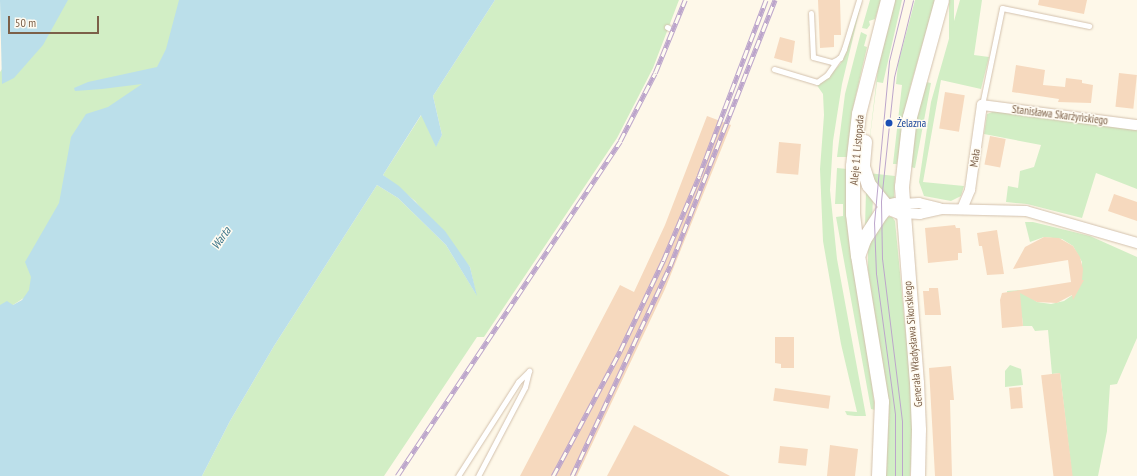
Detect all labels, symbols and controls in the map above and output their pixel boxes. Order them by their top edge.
scale bar [10,8,101,34]
text: 50 m [15,15,36,30]
street label: Stanisława Skarżyńskiego [1011,103,1109,127]
street label: Aleje 11 Listopada [847,114,867,186]
place label: Żelazna [897,116,926,130]
marker: Żelazna [884,118,894,128]
street label: Mała [967,148,983,168]
water label: Warta [208,224,234,252]
street label: Generała Władysława Sikorskiego [901,280,925,408]

